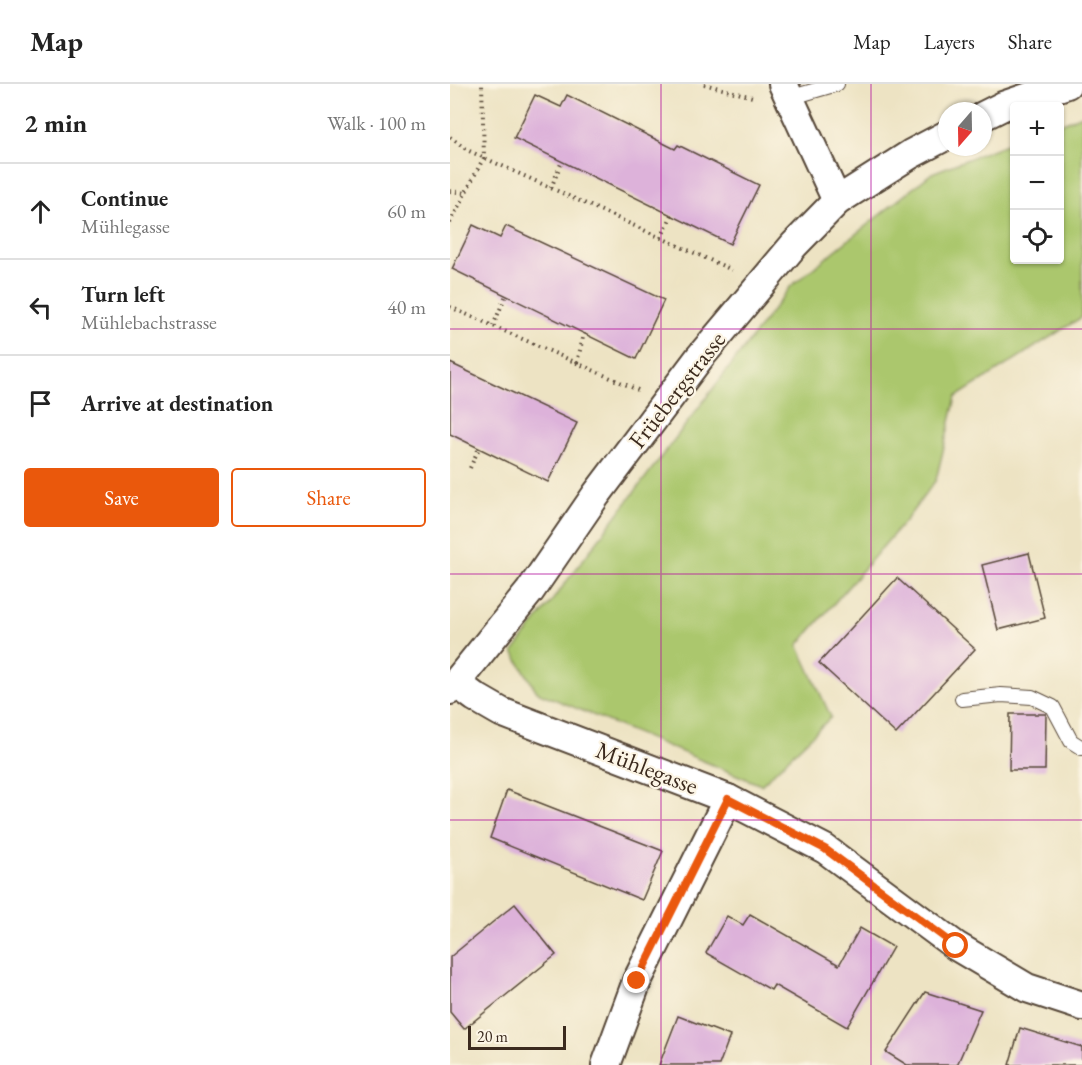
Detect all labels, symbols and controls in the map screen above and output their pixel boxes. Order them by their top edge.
text: Map [30,23,83,59]
text: Map [853,28,891,55]
text: Layers [924,28,975,55]
text: Share [1008,28,1052,55]
north arrow [938,102,992,156]
map controls [1010,102,1064,264]
button: + [1010,102,1064,156]
text: 2 min [24,106,87,140]
text: Walk · 100 m [327,110,426,136]
button: − [1010,156,1064,210]
text: Continue [81,184,168,213]
icon: ahead [24,195,57,228]
text: 60 m [387,198,426,224]
button: locate [1010,210,1064,264]
text: Mühlegasse [81,213,170,239]
text: Turn left [81,280,165,309]
icon: left [24,291,57,324]
text: 40 m [387,294,426,320]
text: Mühlebachstrasse [81,309,217,335]
street label: Früebergstrasse [621,325,732,454]
icon: arrive [24,387,57,420]
text: Arrive at destination [81,389,273,418]
button: Save [24,468,219,527]
button: Share [231,468,426,527]
street label: Mühlegasse [592,734,703,801]
route start [942,932,968,958]
route end [623,967,649,993]
scale bar [468,1023,566,1050]
text: 20 m [477,1026,508,1047]

